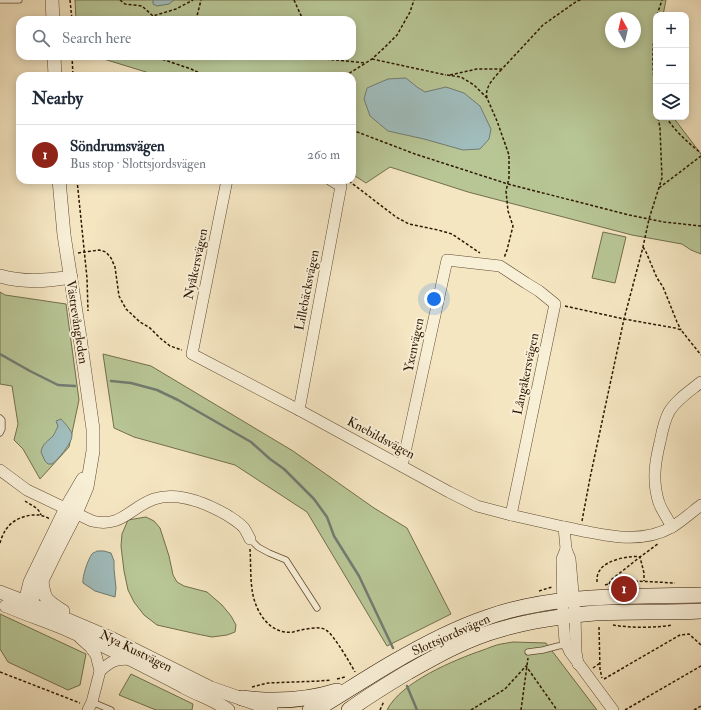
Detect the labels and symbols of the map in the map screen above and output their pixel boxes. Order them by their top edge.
north arrow [605,12,641,48]
street label: Nyåkersvägen [181,227,212,301]
street label: Lillebäcksvägen [291,248,323,332]
street label: Västrevångleden [62,279,92,365]
your location [424,289,444,309]
street label: Yxenvägen [400,316,428,373]
street label: Långåkersvägen [510,331,543,416]
street label: Knebildsvägen [344,413,418,463]
pin: 1 [611,574,637,604]
street label: Slottsjordsvägen [409,610,493,659]
street label: Nya Kustvägen [97,627,175,676]

